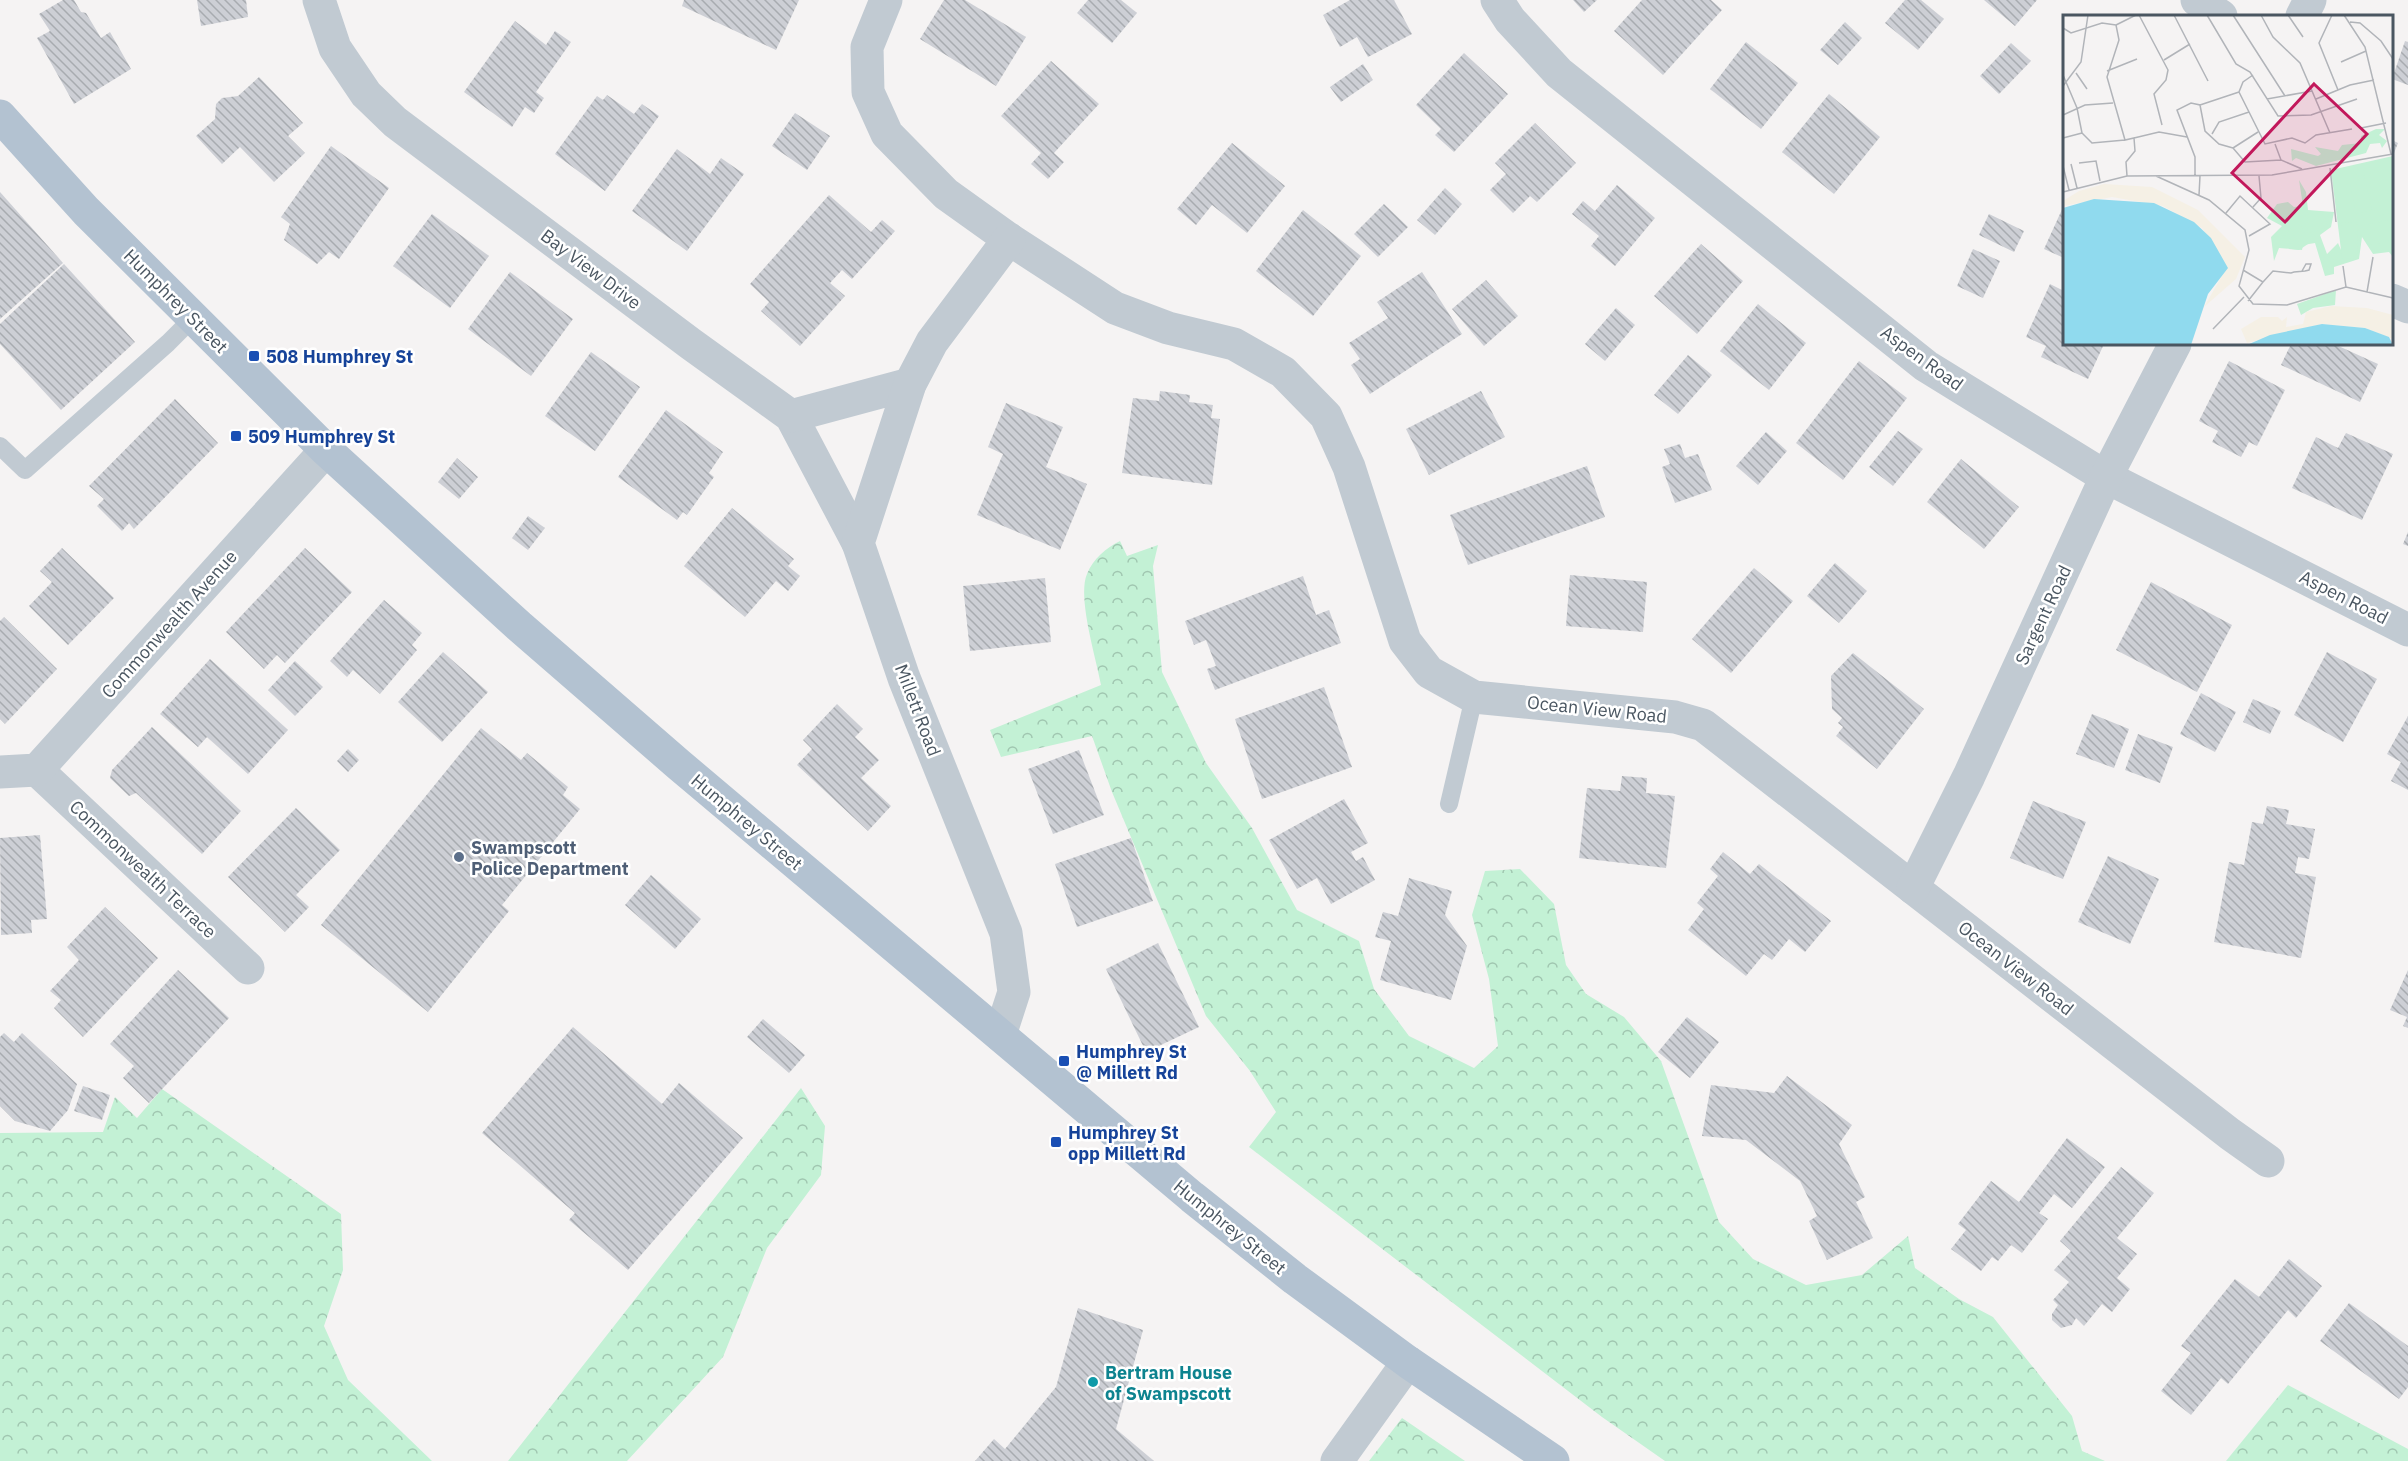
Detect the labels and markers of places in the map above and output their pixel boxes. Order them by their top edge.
place label: 508 Humphrey St [266,345,413,368]
marker: 508 Humphrey St [247,349,261,363]
place label: 509 Humphrey St [248,425,395,448]
marker: 509 Humphrey St [229,429,243,443]
place label: Swampscott Police Department [471,836,629,880]
marker: Swampscott Police Department [452,850,466,864]
place label: Humphrey St @ Millett Rd [1076,1040,1187,1084]
marker: Humphrey St @ Millett Rd [1057,1054,1071,1068]
place label: Humphrey St opp Millett Rd [1068,1121,1186,1165]
marker: Humphrey St opp Millett Rd [1049,1135,1063,1149]
place label: Bertram House of Swampscott [1105,1361,1232,1405]
marker: Bertram House of Swampscott [1086,1375,1100,1389]

